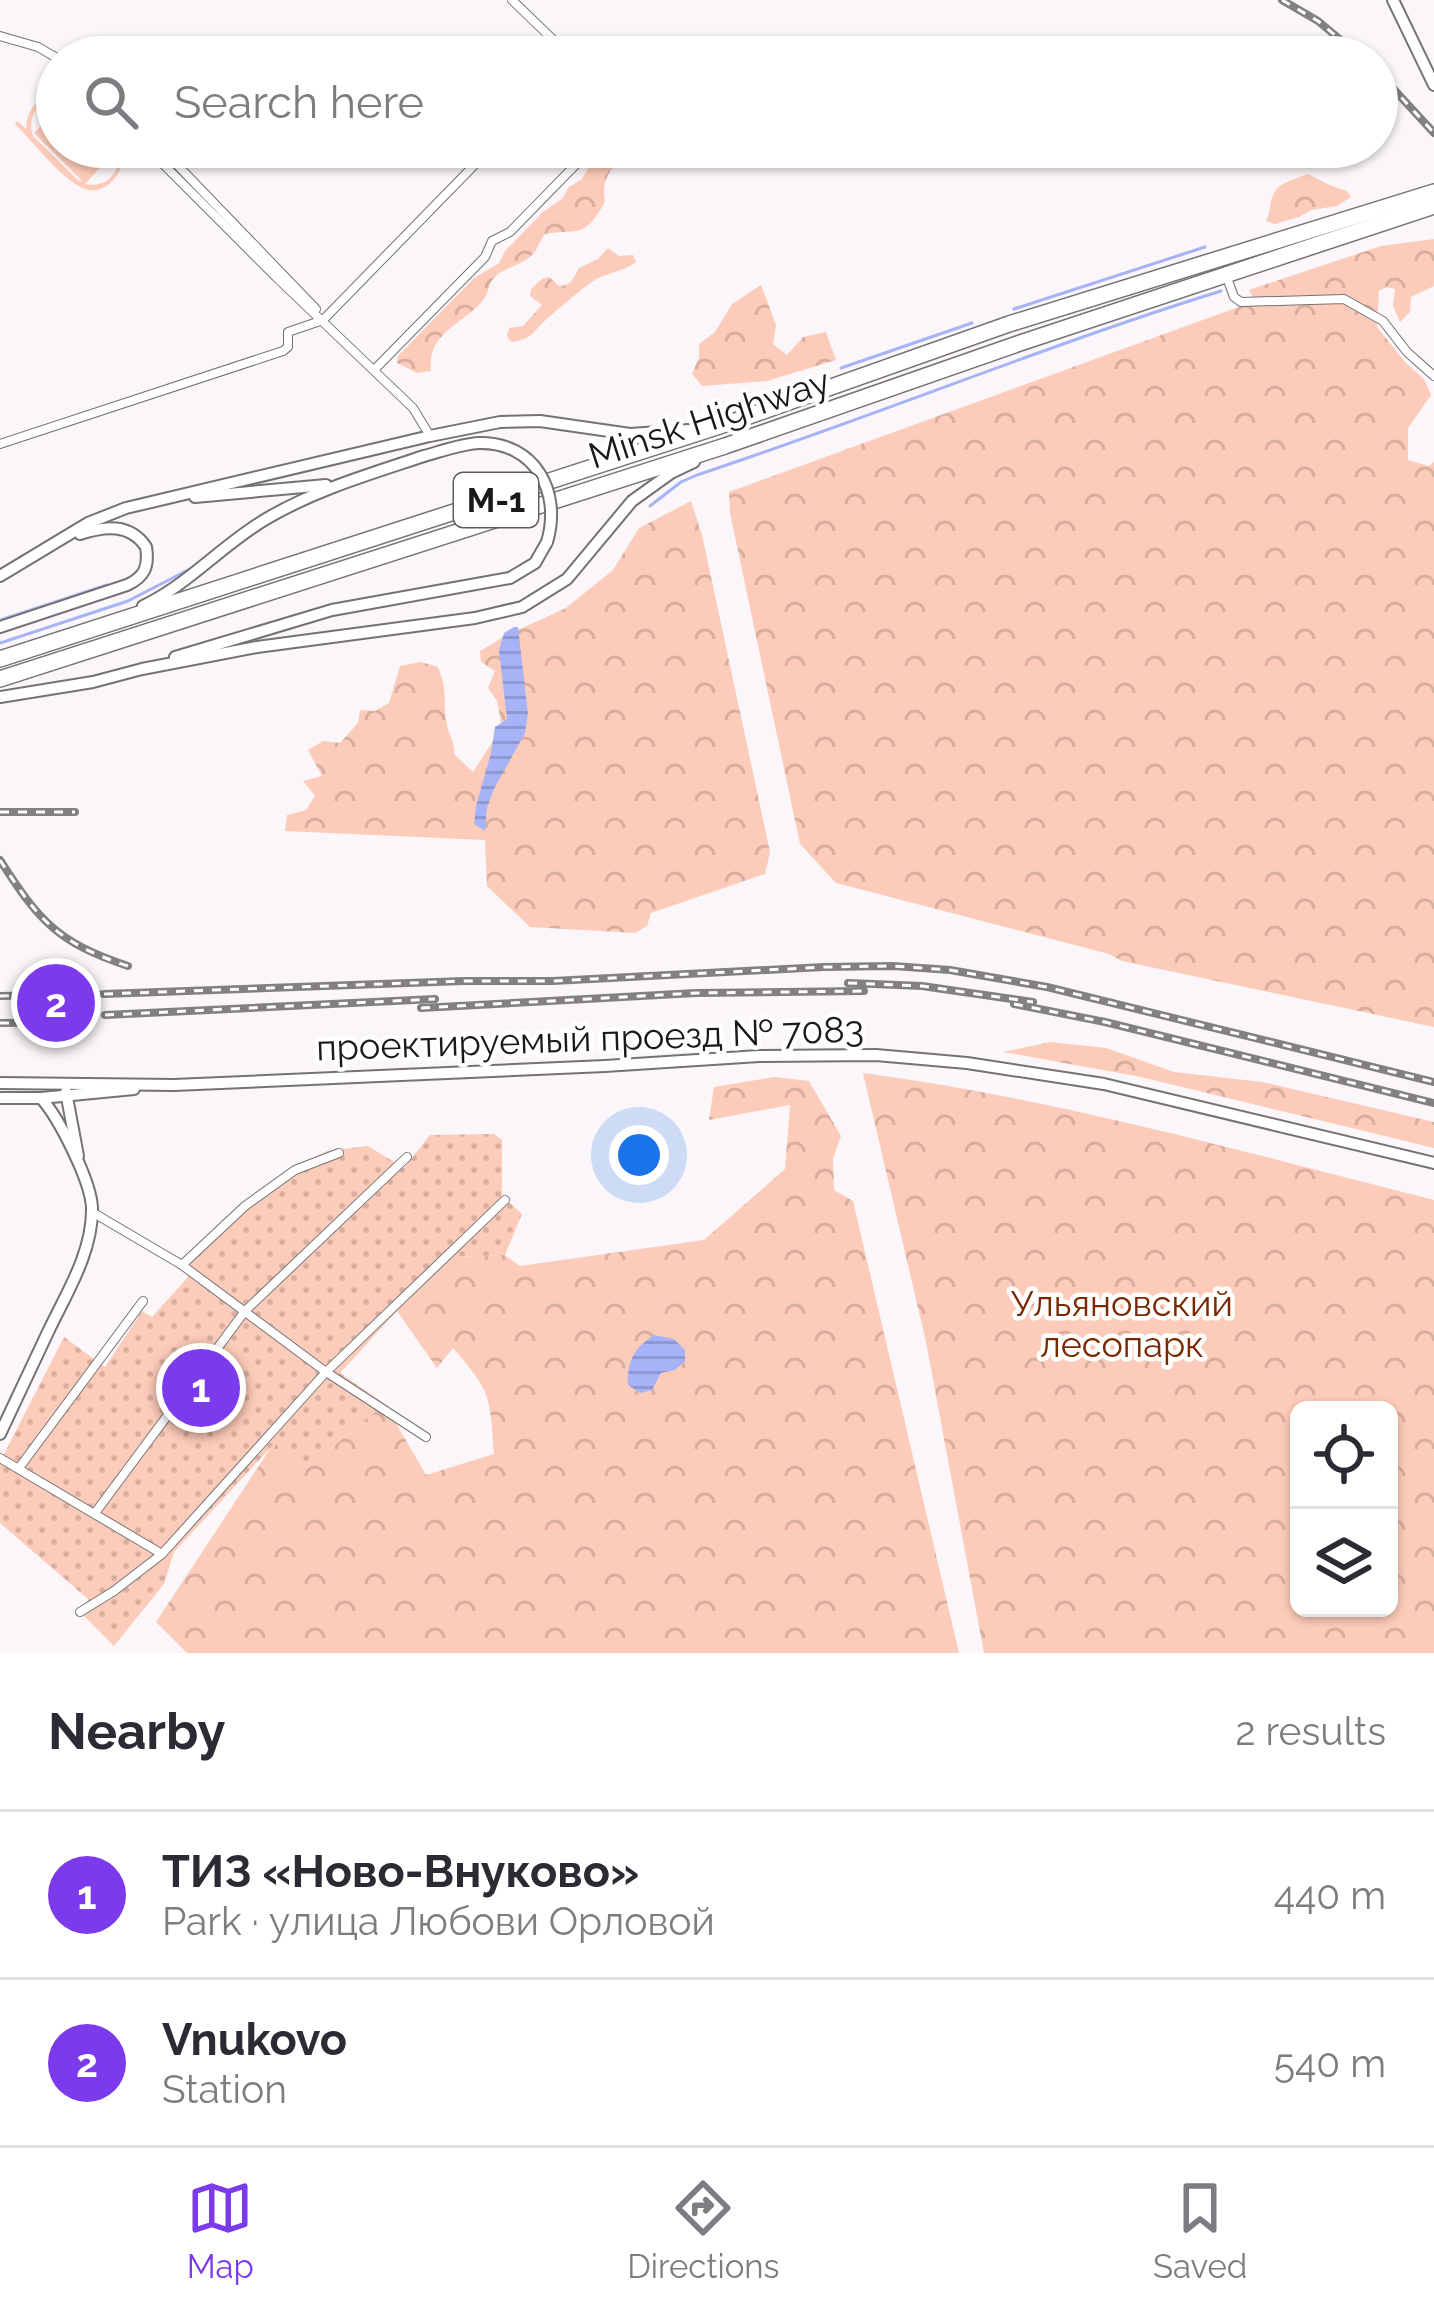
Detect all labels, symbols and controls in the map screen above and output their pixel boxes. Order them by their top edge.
search box [36,36,1398,168]
icon: search [78,69,144,135]
text: Search here [174,76,424,129]
street label: Minsk Highway [583,359,835,477]
road number: М-1 [454,473,538,527]
pin: 2 [17,958,95,1048]
street label: проектируемый проезд № 7083 [315,1007,865,1069]
your location [609,1125,669,1185]
park label: Ульяновский лесопарк [1011,1282,1233,1365]
pin: 1 [162,1343,240,1433]
map controls [1290,1401,1398,1617]
button: locate [1290,1401,1398,1509]
button: layers [1290,1509,1398,1617]
text: Nearby [48,1701,225,1761]
text: 2 results [1235,1708,1386,1754]
text: ТИЗ «Ново-Внуково» [162,1845,639,1898]
text: 1 [77,1872,97,1918]
text: 440 m [1274,1872,1386,1918]
text: Park · улица Любови Орловой [162,1898,715,1944]
text: Vnukovo [162,2013,347,2066]
text: 2 [76,2040,98,2086]
text: 540 m [1274,2040,1386,2086]
text: Station [162,2066,287,2112]
tab: Map [187,2175,254,2286]
tab: Directions [627,2175,780,2286]
tab: Saved [1153,2175,1247,2286]

